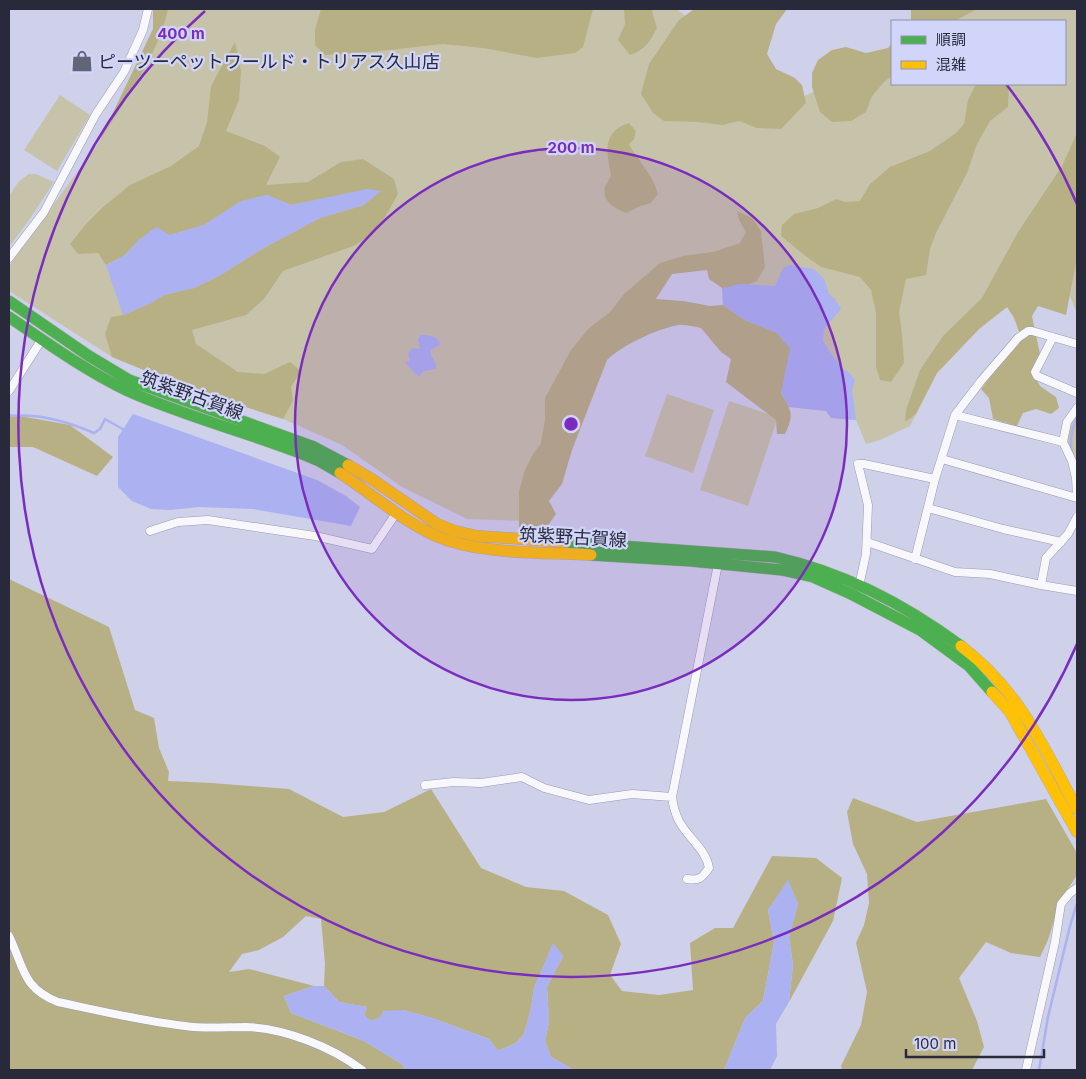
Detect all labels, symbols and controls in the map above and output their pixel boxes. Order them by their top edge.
legend [891,20,1066,85]
text: 400 m [157,24,205,43]
text: 順調 [936,30,966,49]
shop icon: ピーツーペットワールド・トリアス久山店 [69,48,95,74]
place label: ピーツーペットワールド・トリアス久山店 [98,51,440,72]
text: 混雑 [936,55,966,74]
text: 200 m [548,138,594,157]
street label: 筑紫野古賀線 [138,367,246,423]
centre of rings [562,415,580,433]
street label: 筑紫野古賀線 [519,524,627,550]
scale bar [906,1026,1044,1058]
text: 100 m [914,1034,956,1053]

